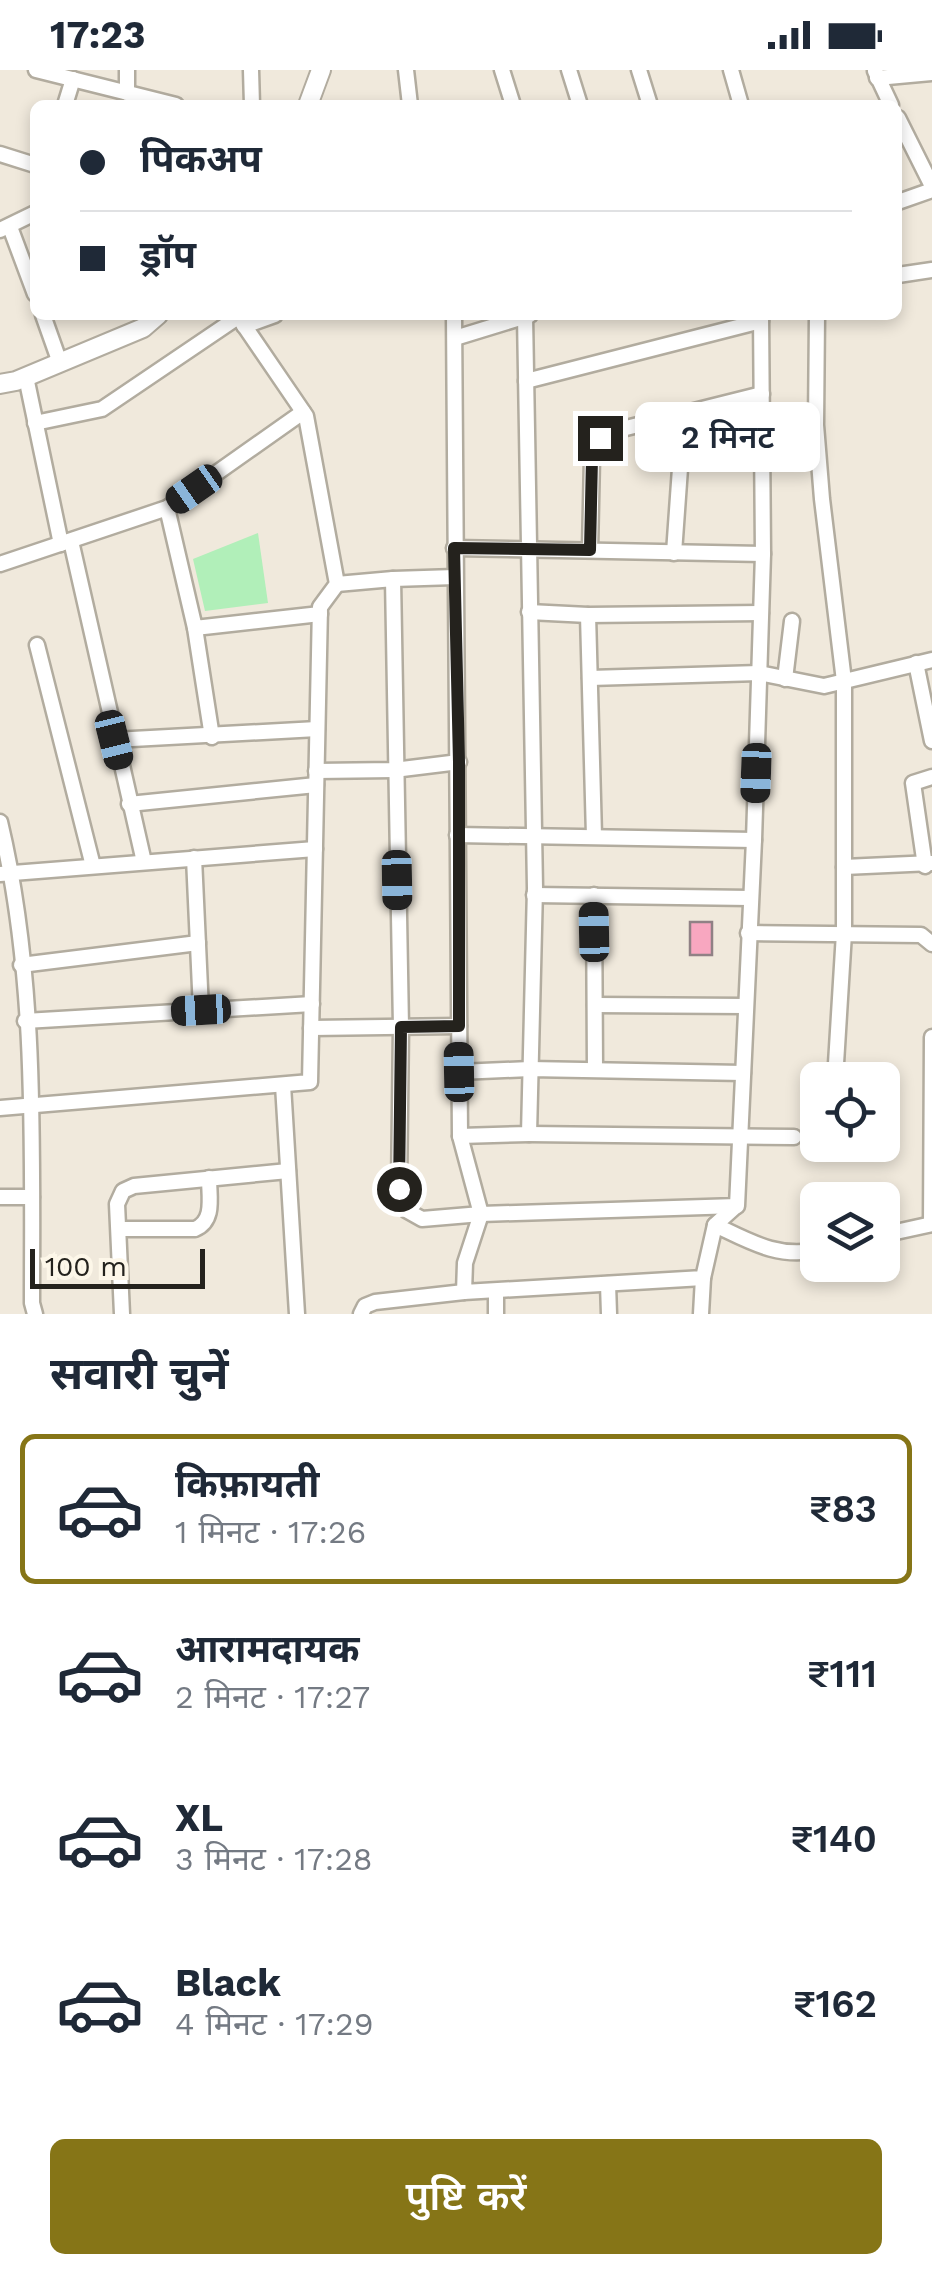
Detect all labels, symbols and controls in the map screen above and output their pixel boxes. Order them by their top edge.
text: 17:23 [50,13,145,57]
text: पिकअप [140,137,262,181]
text: ड्रॉप [140,233,196,277]
callout: 2 मिनट [635,403,820,473]
route end [578,416,623,461]
text: 2 मिनट [681,418,774,456]
car [161,460,227,518]
car [92,707,136,773]
car [740,742,772,804]
car [381,850,413,910]
car [578,902,610,962]
car [170,993,232,1027]
car [443,1042,475,1102]
map controls [800,1062,900,1282]
button: locate [800,1062,900,1162]
route start [377,1167,422,1212]
button: layers [800,1182,900,1282]
scale bar [30,1244,205,1288]
text: 100 m [45,1250,127,1283]
text: सवारी चुनें [50,1347,228,1400]
text: किफ़ायती [175,1462,319,1506]
icon: car [55,1464,145,1554]
text: ₹83 [809,1487,877,1531]
text: 1 मिनट · 17:26 [175,1513,366,1551]
text: आरामदायक [175,1627,359,1671]
icon: car [55,1629,145,1719]
text: ₹111 [807,1652,877,1696]
text: 2 मिनट · 17:27 [175,1678,370,1716]
icon: car [55,1794,145,1884]
text: XL [175,1796,223,1840]
text: ₹140 [791,1817,877,1861]
text: 3 मिनट · 17:28 [175,1840,373,1878]
icon: car [55,1959,145,2049]
text: Black [175,1961,281,2005]
text: ₹162 [793,1982,877,2026]
text: 4 मिनट · 17:29 [175,2005,374,2043]
button: पुष्टि करें [50,2139,882,2254]

